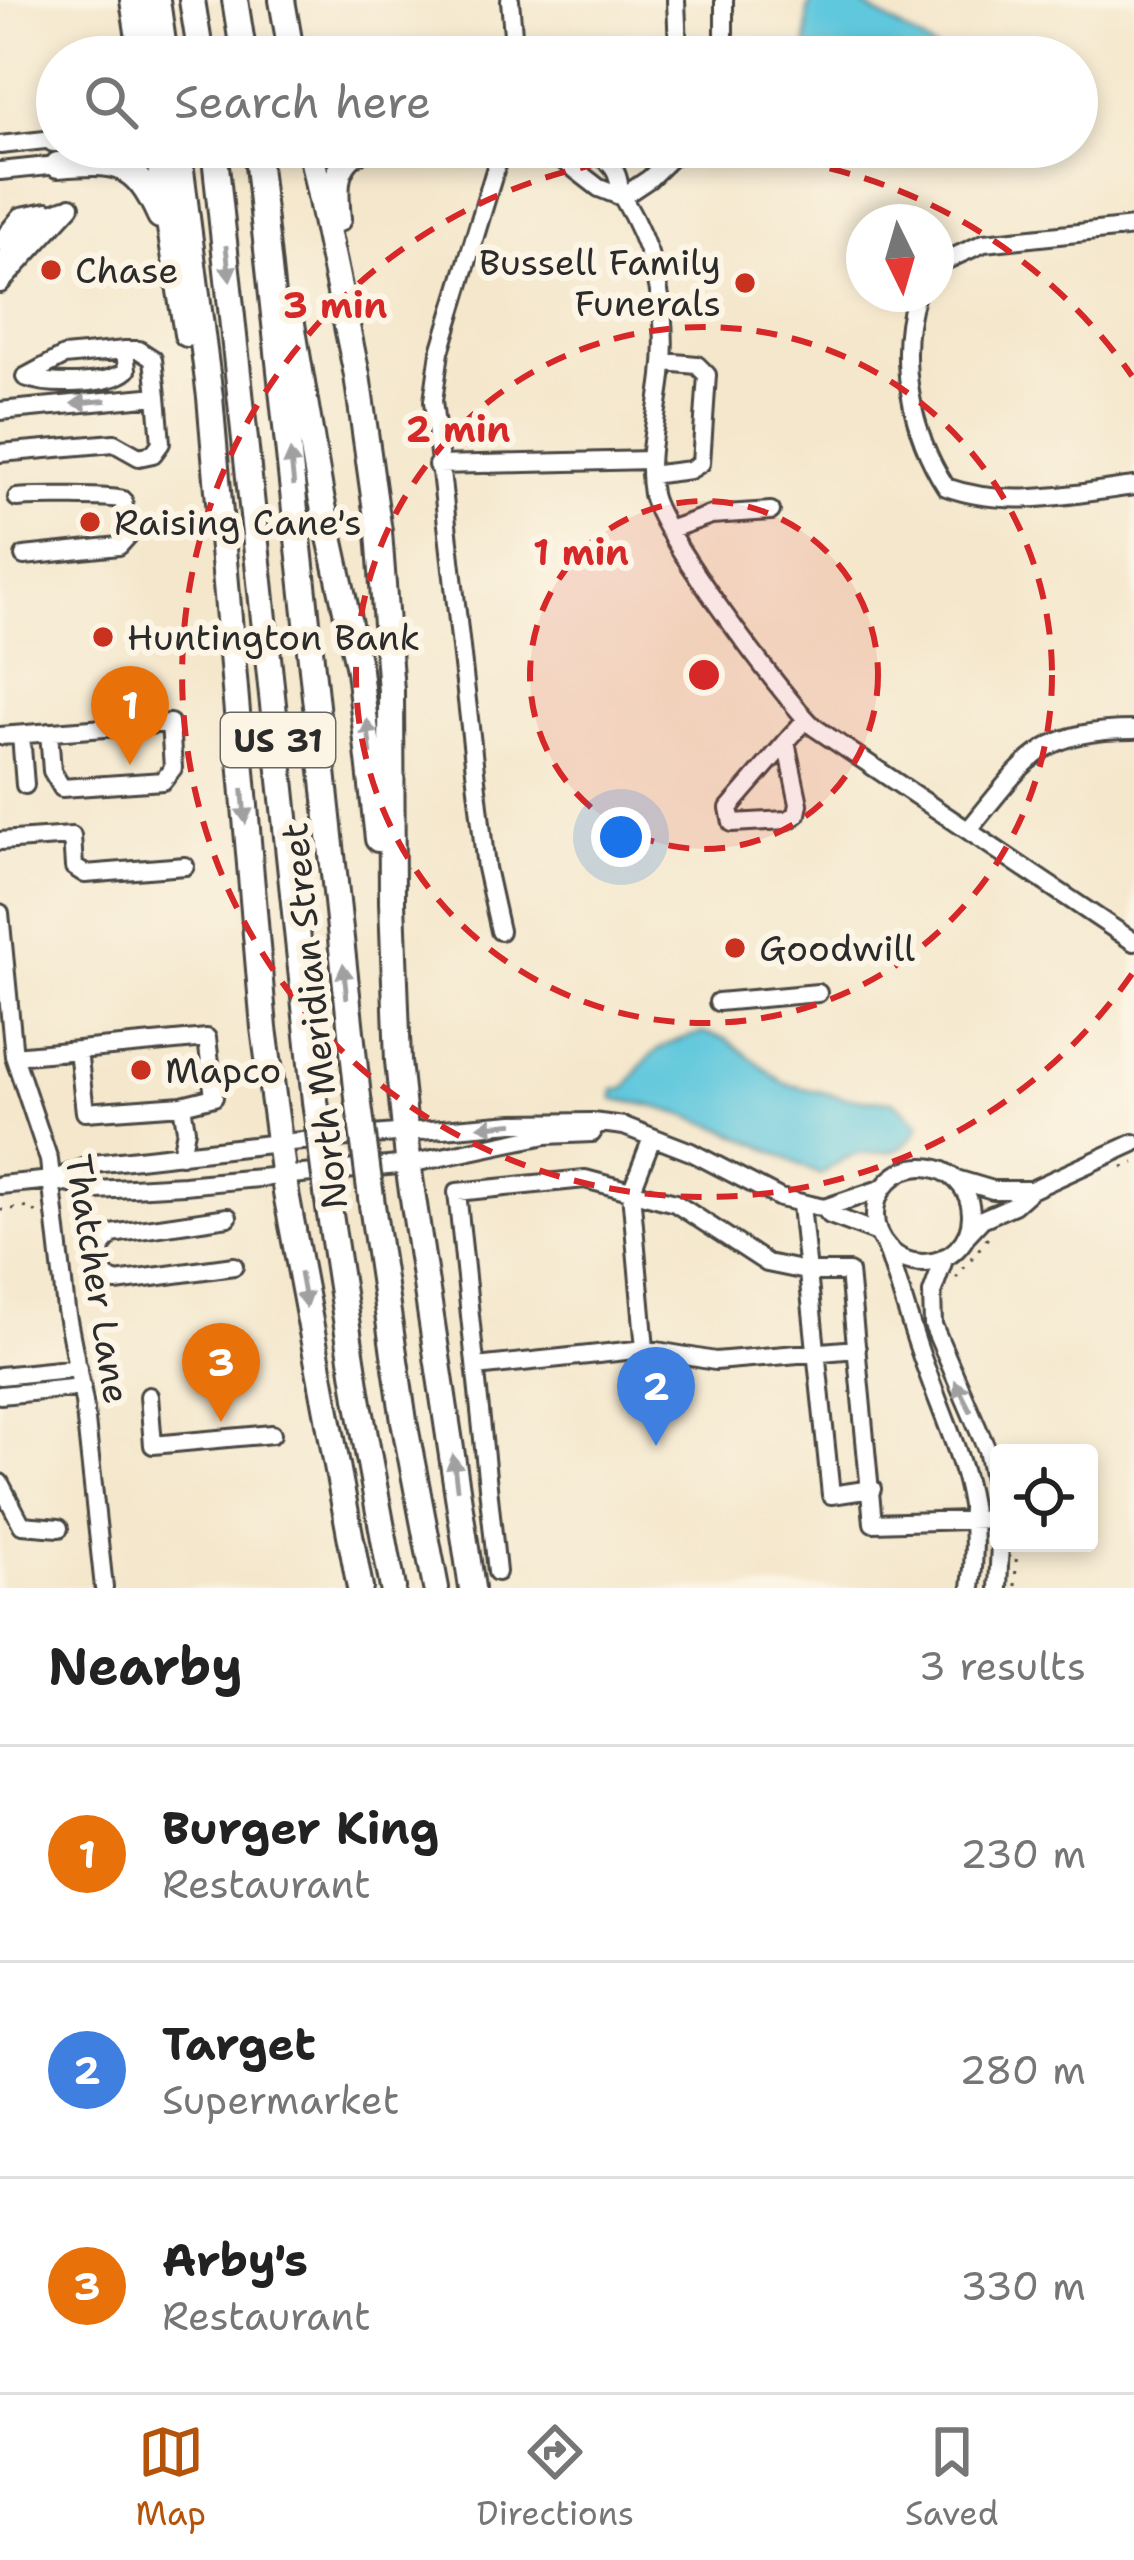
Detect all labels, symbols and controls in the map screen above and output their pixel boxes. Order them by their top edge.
search box [36,36,1098,168]
icon: search [78,69,144,135]
text: Search here [174,72,431,132]
north arrow [846,204,954,312]
place label: Bussell Family Funerals [479,238,721,328]
one-way arrow [219,245,238,282]
place label: Chase [75,246,179,295]
marker: Chase [38,257,64,283]
marker: Bussell Family Funerals [732,270,758,296]
text: 3 min [283,281,388,330]
one-way arrow [70,393,108,412]
text: 2 min [406,405,511,454]
one-way arrow [282,449,301,486]
place label: Raising Cane's [114,498,362,547]
marker: Raising Cane's [77,509,103,535]
text: 1 min [533,528,629,577]
place label: Huntington Bank [127,613,420,662]
marker: Huntington Bank [90,624,116,650]
centre of rings [683,654,725,696]
pin: 1 [91,666,169,765]
road number: US 31 [221,713,335,767]
one-way arrow [359,718,378,755]
one-way arrow [235,788,254,826]
your location [591,807,651,867]
street label: North Meridian Street [270,820,359,1212]
place label: Goodwill [759,924,915,973]
marker: Goodwill [722,935,748,961]
one-way arrow [336,962,355,999]
place label: Mapco [165,1046,281,1095]
marker: Mapco [128,1057,154,1083]
one-way arrow [477,1116,514,1135]
street label: Thatcher Lane [54,1151,141,1407]
one-way arrow [294,1272,313,1310]
pin: 3 [182,1323,260,1422]
pin: 2 [617,1347,695,1446]
one-way arrow [954,1379,974,1413]
map controls [990,1444,1098,1552]
button: locate [990,1444,1098,1552]
one-way arrow [446,1453,465,1490]
text: Nearby [48,1632,243,1700]
text: 3 results [919,1640,1086,1692]
text: Burger King [162,1798,439,1858]
text: 1 [78,1828,96,1880]
text: 230 m [960,1828,1086,1880]
text: Restaurant [162,1858,371,1910]
text: Target [162,2014,316,2074]
text: 2 [73,2044,101,2096]
text: 280 m [959,2044,1086,2096]
text: Supermarket [162,2074,400,2126]
text: Arby's [162,2230,308,2290]
text: 3 [73,2260,101,2312]
text: 330 m [960,2260,1086,2312]
text: Restaurant [162,2290,371,2342]
tab: Map [135,2419,206,2536]
tab: Directions [477,2419,634,2536]
tab: Saved [905,2419,999,2536]

